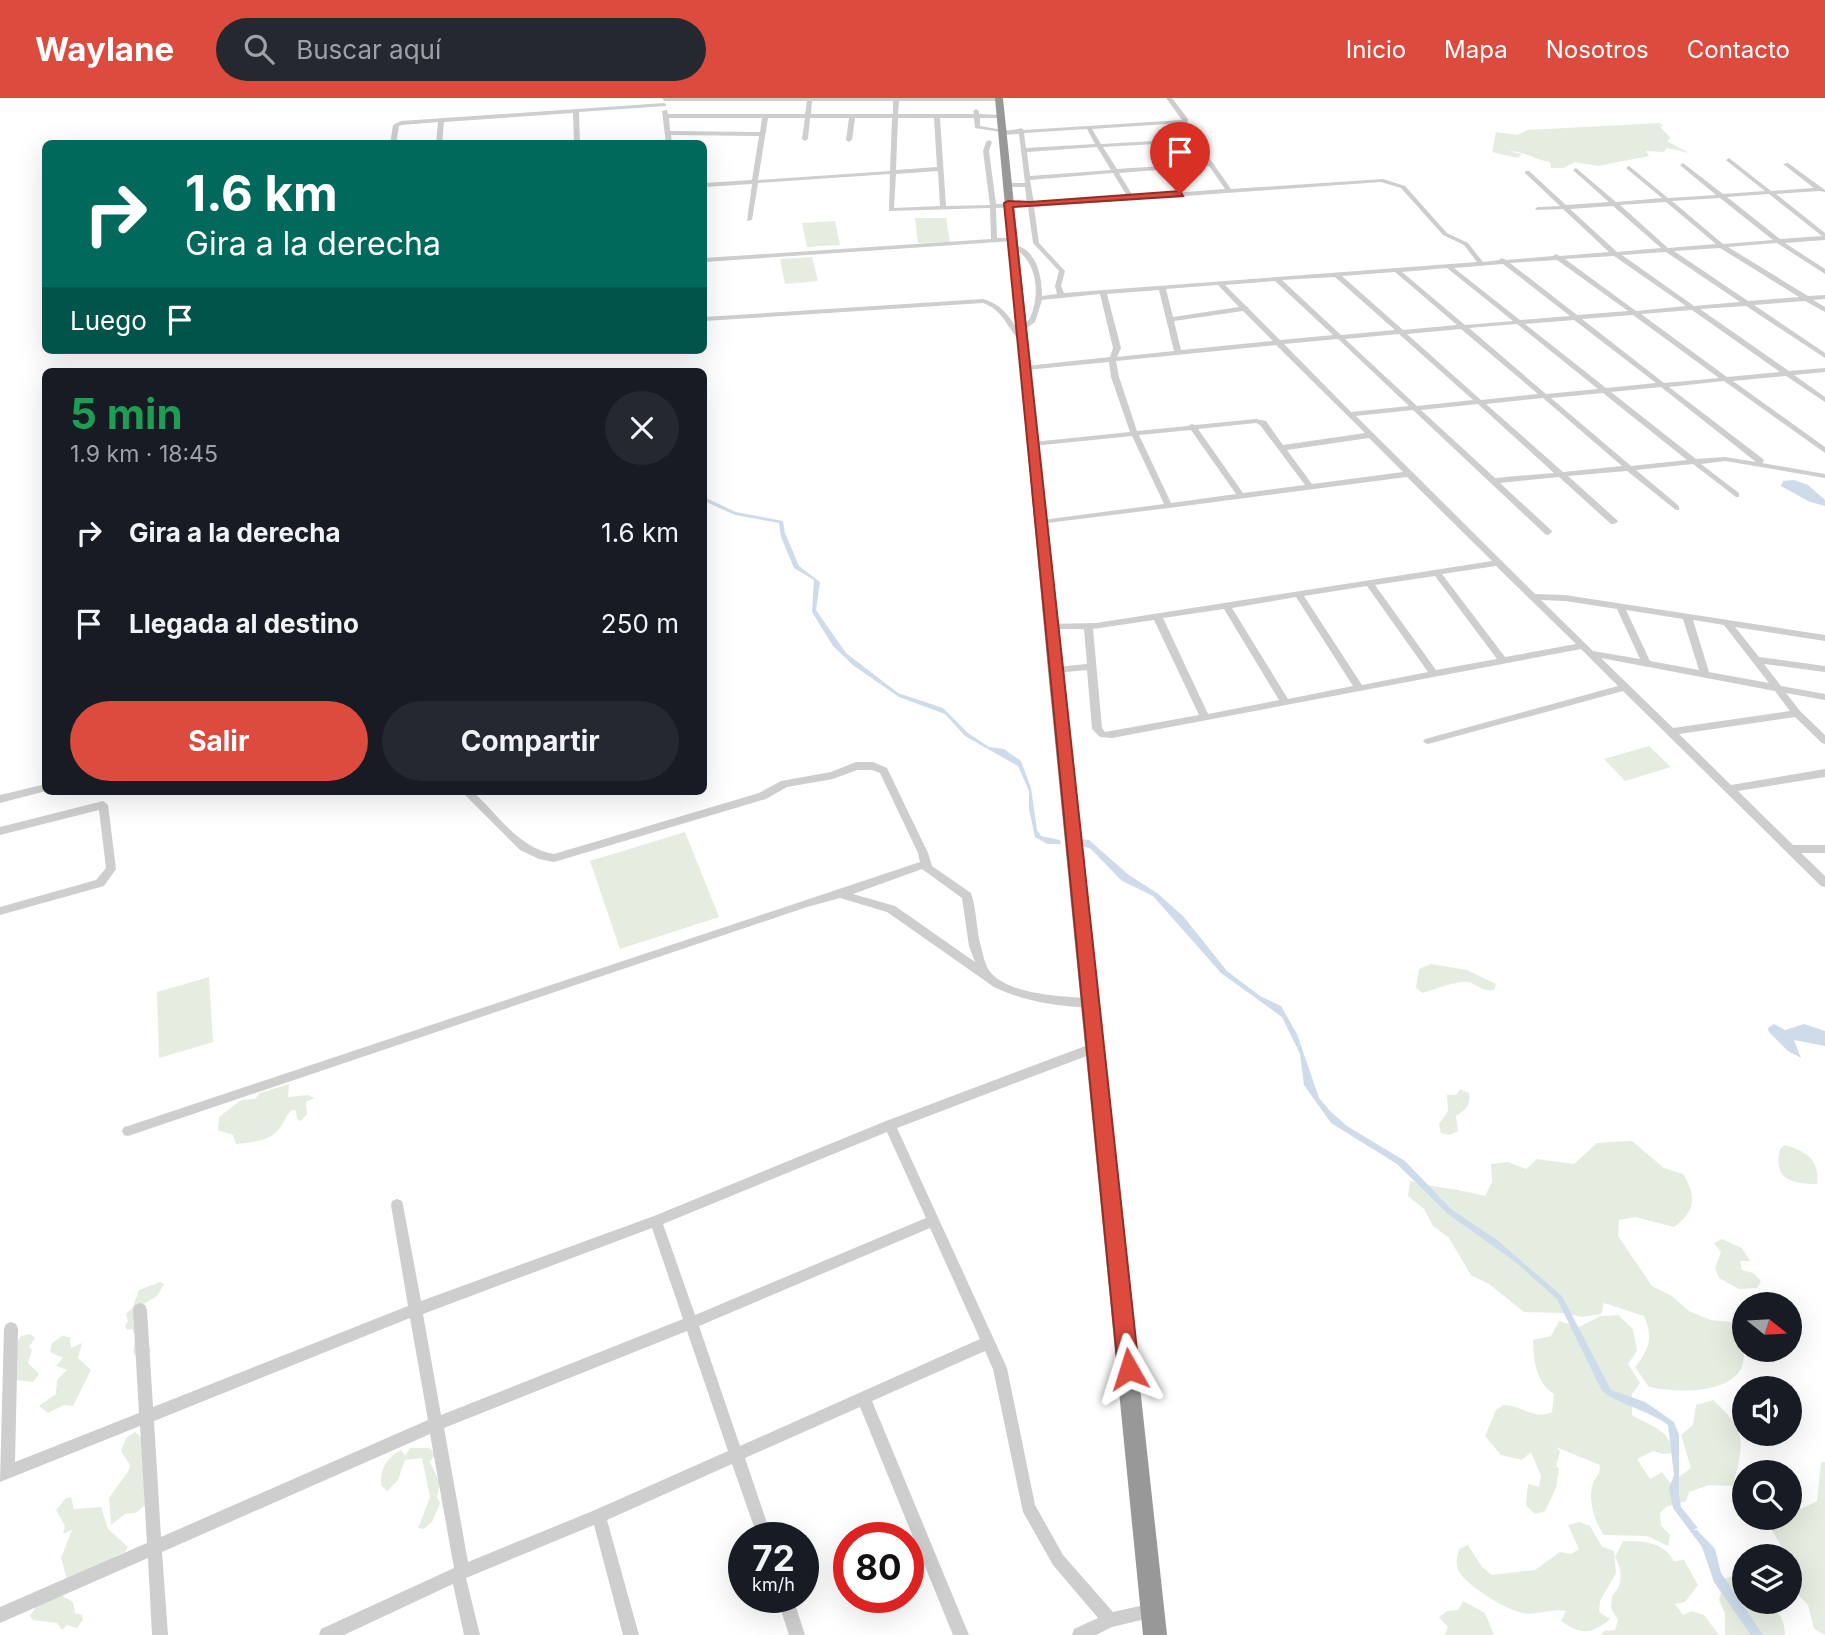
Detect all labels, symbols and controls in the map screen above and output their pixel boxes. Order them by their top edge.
search box [216,18,706,81]
text: Waylane [35,29,174,69]
icon: search [240,30,278,68]
text: Buscar aquí [296,34,441,65]
text: Inicio [1346,35,1406,64]
text: Mapa [1444,35,1508,64]
text: Nosotros [1546,35,1649,64]
text: Contacto [1687,35,1790,64]
pin [1150,122,1210,194]
icon: arrive [1161,133,1199,171]
text: 1.6 km [185,164,338,223]
icon: right [70,168,161,259]
text: Gira a la derecha [185,224,441,263]
icon: arrive [161,301,199,339]
text: Luego [70,305,147,336]
text: 5 min [70,388,183,439]
button: close [605,391,679,465]
text: 1.9 km · 18:45 [70,440,218,468]
icon: right [70,514,108,552]
text: Gira a la derecha [129,517,341,548]
text: 1.6 km [601,517,679,548]
icon: arrive [70,605,108,643]
text: Llegada al destino [129,608,359,639]
text: 250 m [601,608,679,639]
button: Salir [70,701,368,781]
button: Compartir [382,701,679,781]
north arrow [1732,1292,1802,1362]
map controls [1732,1292,1802,1614]
position arrow [1092,1332,1166,1406]
button: sound [1732,1376,1802,1446]
button: search [1732,1460,1802,1530]
speed limit sign: 80 [833,1522,924,1613]
text: 72 [752,1537,795,1579]
button: layers [1732,1544,1802,1614]
text: km/h [752,1574,795,1595]

